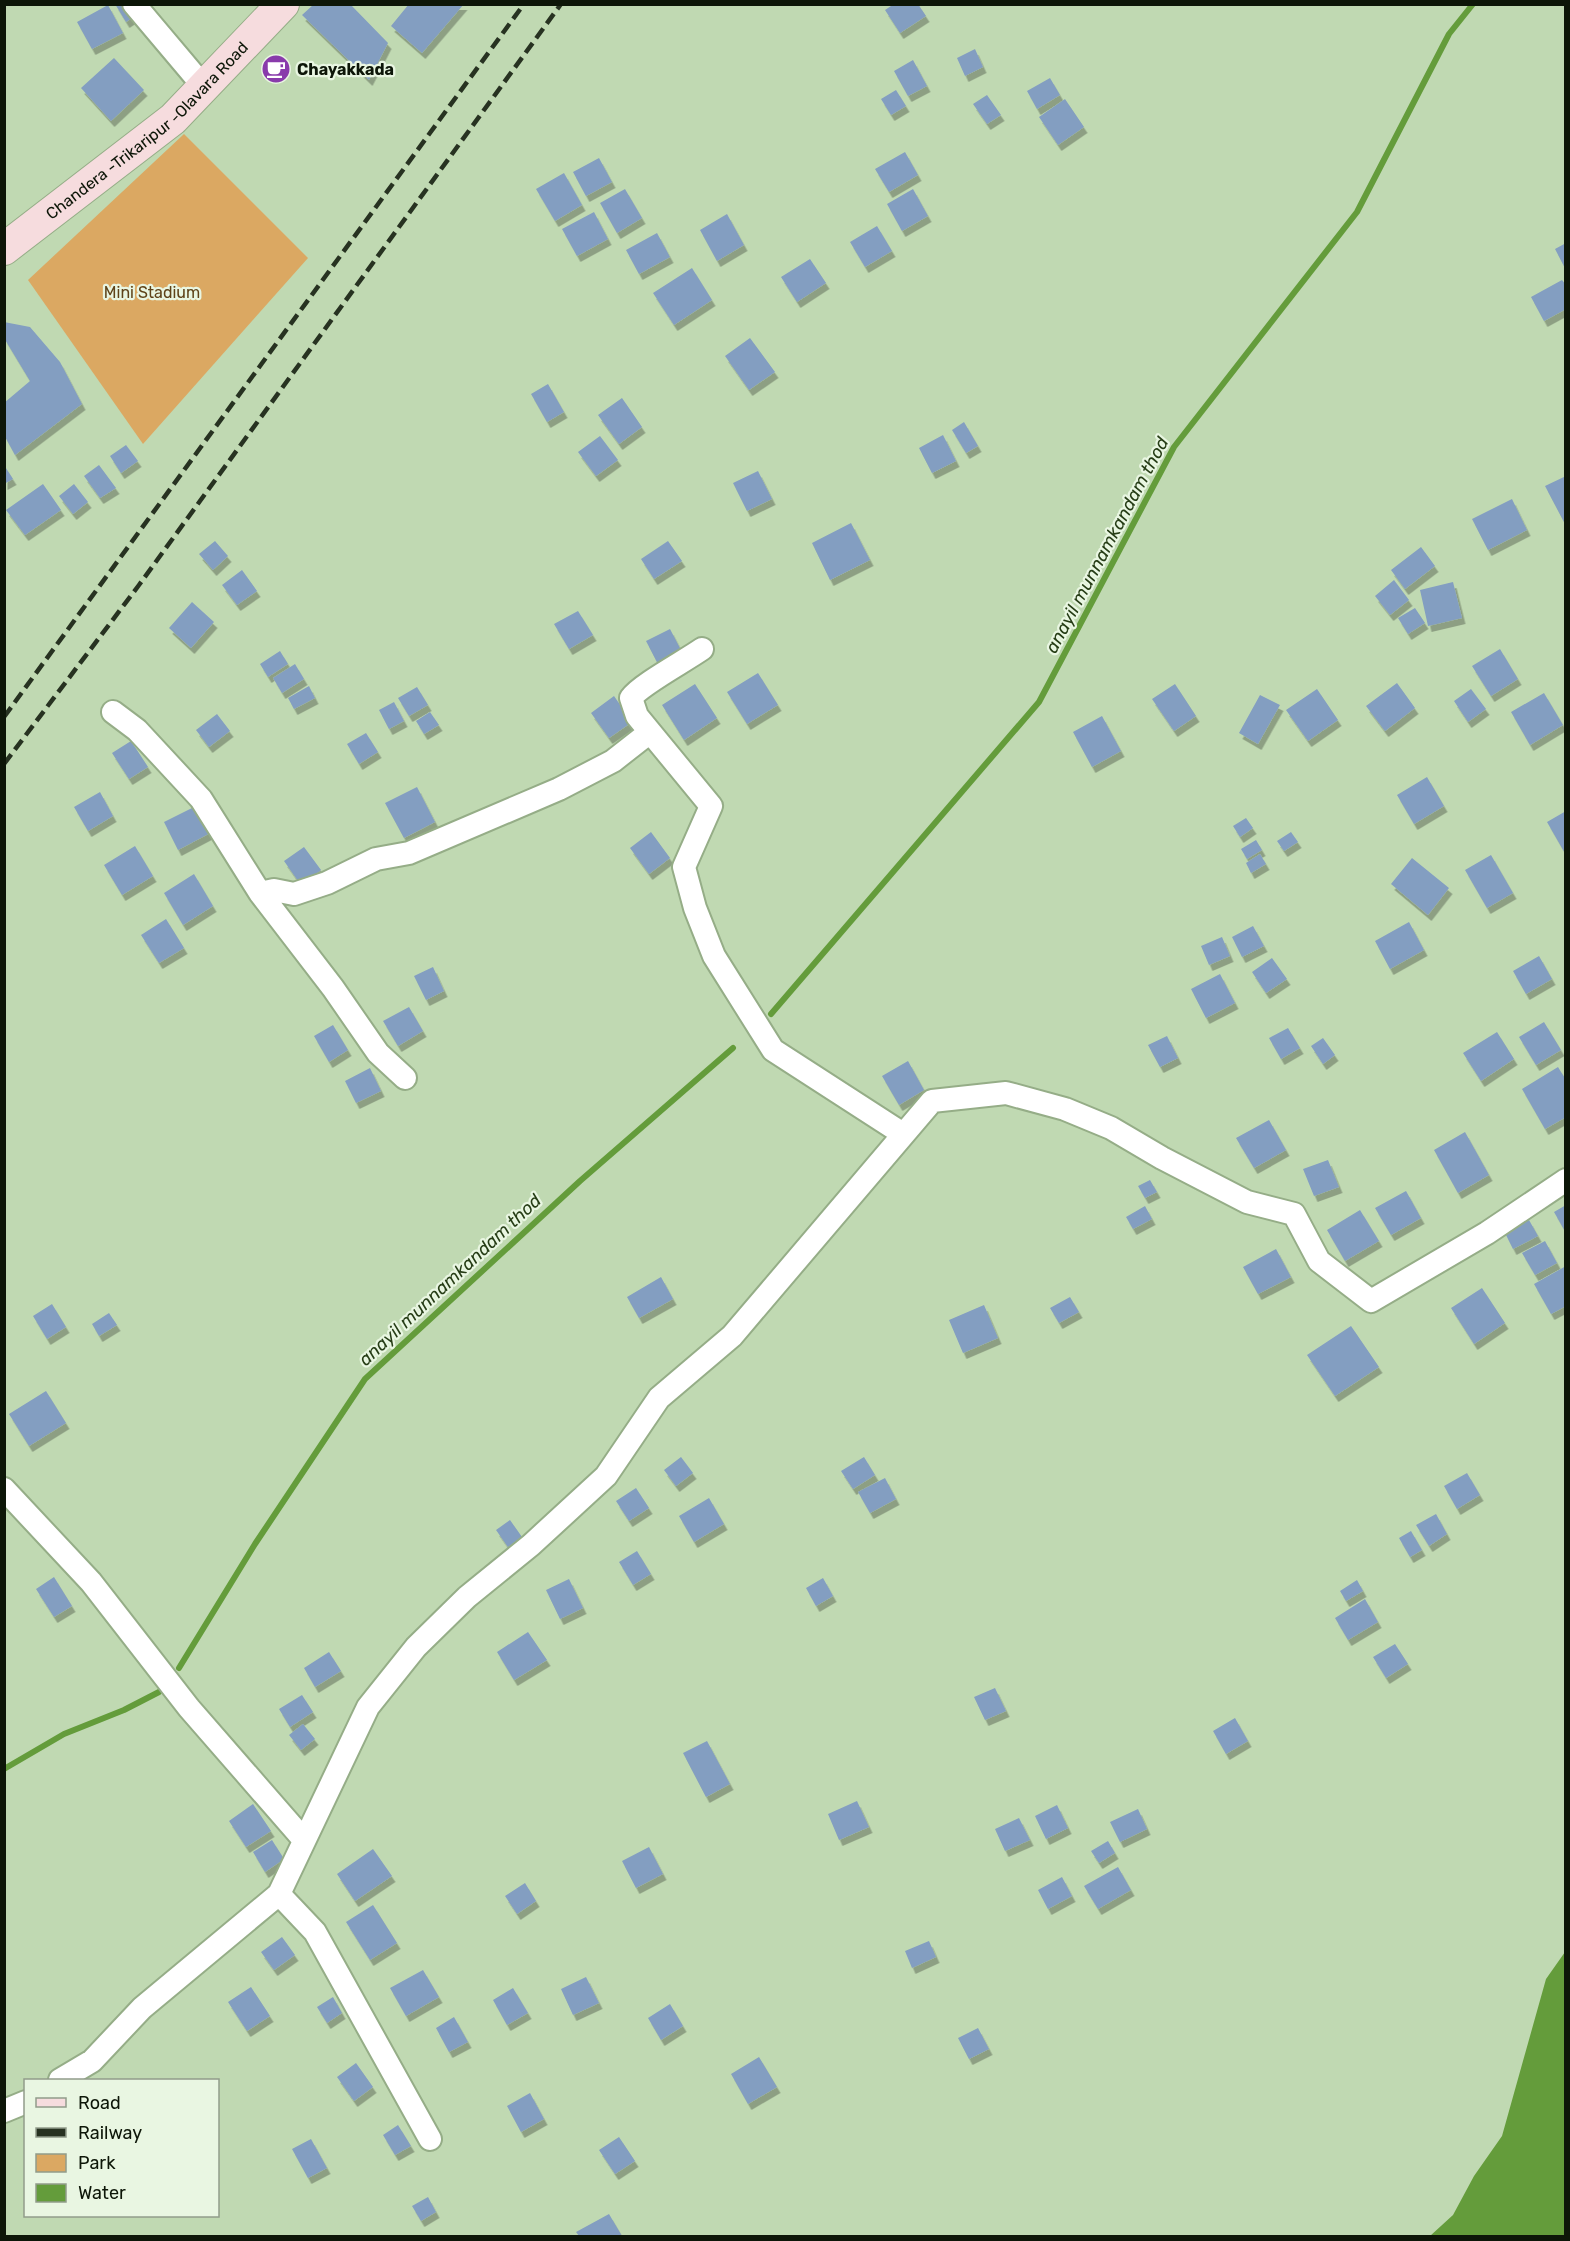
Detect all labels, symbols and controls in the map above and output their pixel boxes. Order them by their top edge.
street label: Chandera -Trikaripur -Olavara Road [42,38,252,223]
cafe icon: Chayakkada [260,53,292,85]
place label: Chayakkada [297,60,394,79]
park label: Mini Stadium [104,283,200,302]
water label: anayil munnamkandam thod [1041,433,1174,657]
water label: anayil munnamkandam thod [354,1189,546,1370]
legend [24,2079,219,2217]
text: Road [78,2092,121,2114]
text: Railway [78,2122,142,2144]
text: Park [78,2152,116,2174]
text: Water [78,2182,126,2204]

